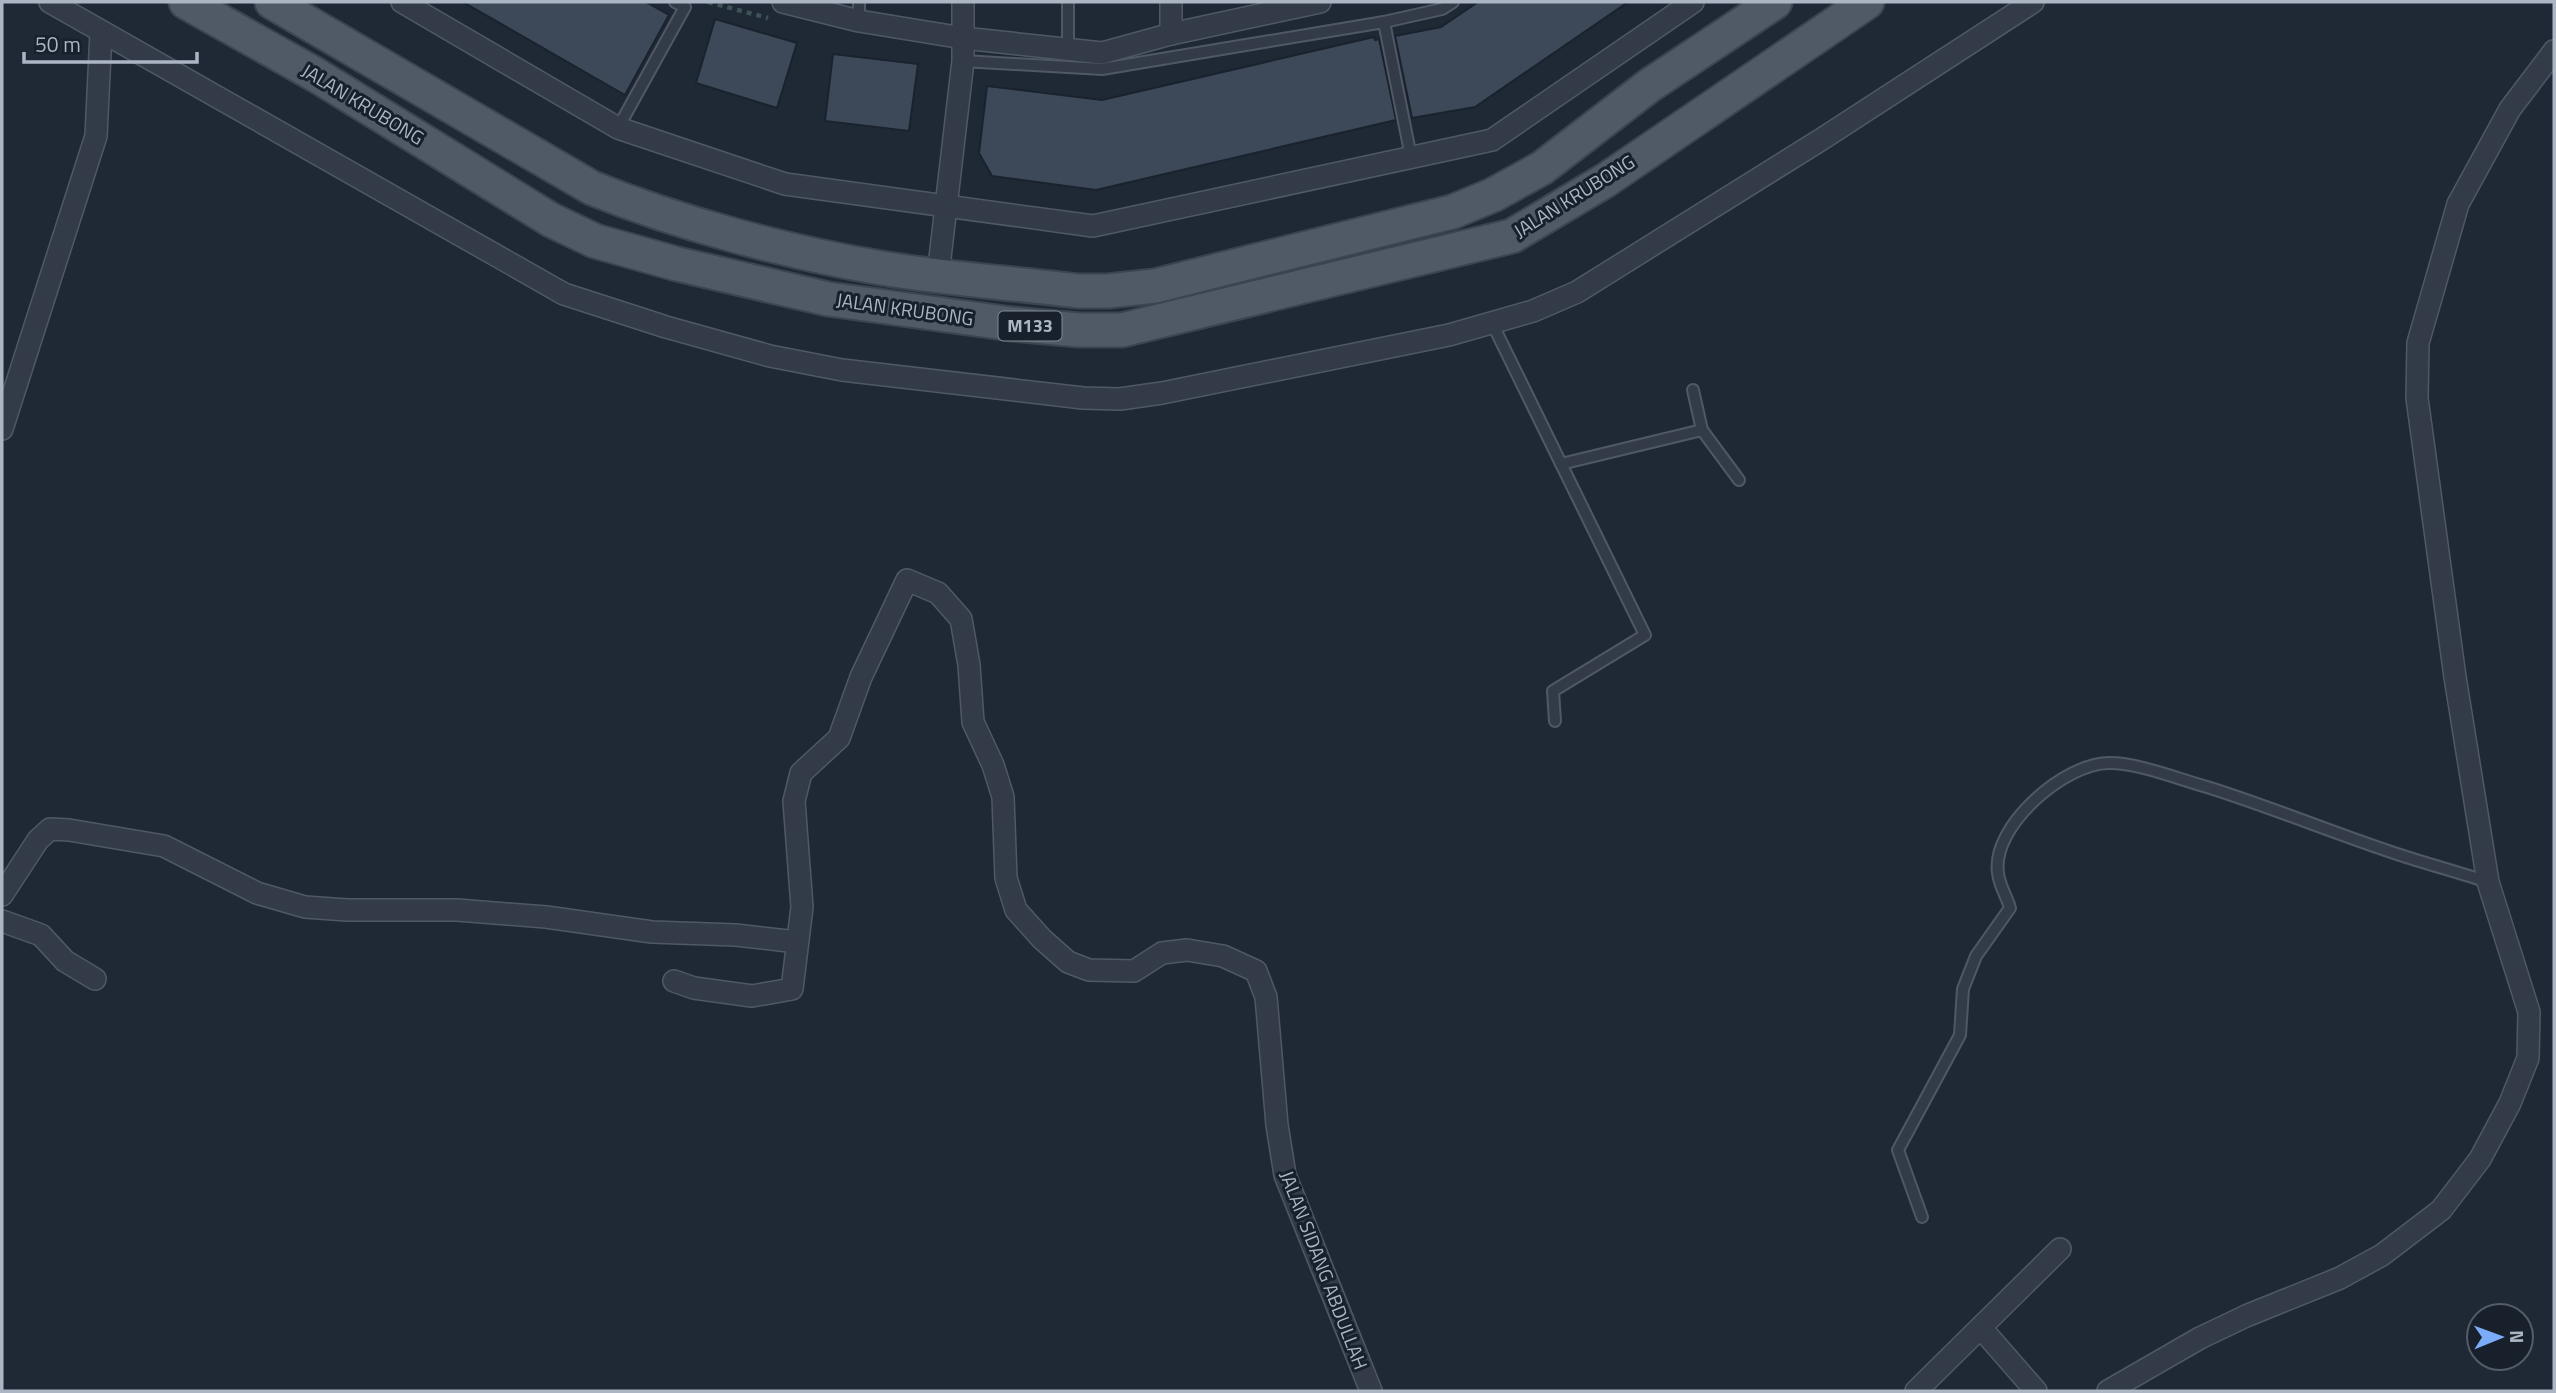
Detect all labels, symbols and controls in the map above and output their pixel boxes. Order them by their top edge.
scale bar [24,21,198,65]
text: 50 m [35,28,81,60]
street label: JALAN KRUBONG [297,56,430,151]
street label: JALAN KRUBONG [1508,147,1640,244]
street label: JALAN KRUBONG [835,285,975,332]
road number: M133 [998,312,1062,340]
street label: JALAN SIDANG ABDULLAH [1273,1166,1376,1374]
north arrow [2465,1302,2535,1372]
text: N [2503,1330,2532,1344]

